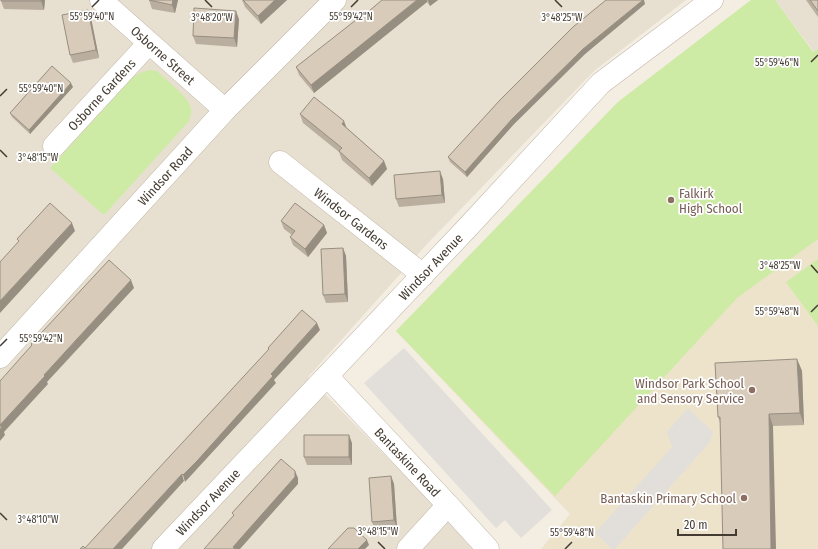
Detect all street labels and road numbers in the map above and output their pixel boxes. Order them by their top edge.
street label: Osborne Street [128,23,198,88]
street label: Osborne Gardens [65,56,139,134]
street label: Windsor Road [135,144,196,209]
street label: Windsor Gardens [311,185,392,253]
street label: Windsor Avenue [396,231,466,303]
street label: Bantaskine Road [371,425,443,500]
street label: Windsor Avenue [173,466,243,539]

